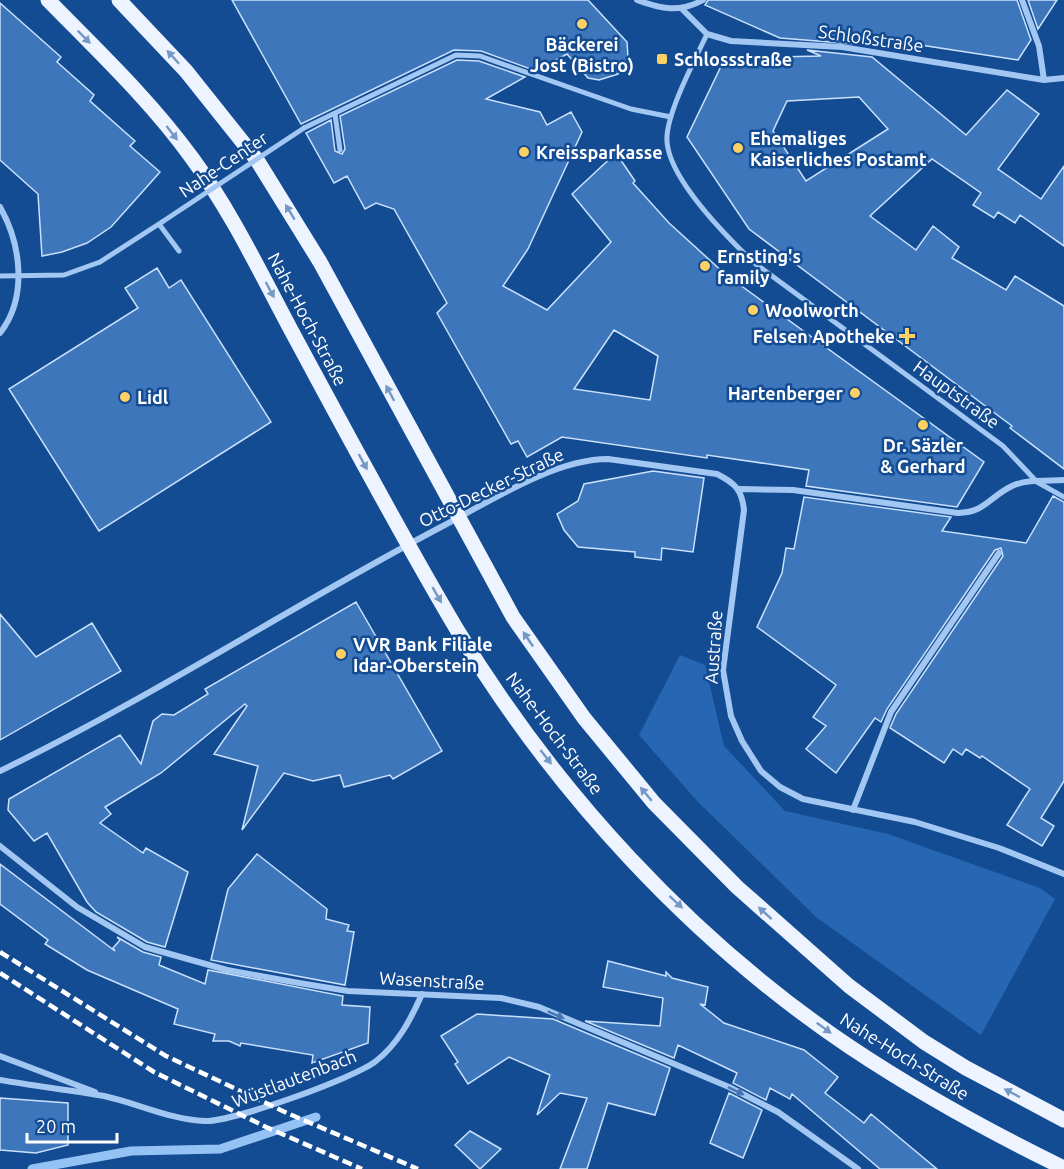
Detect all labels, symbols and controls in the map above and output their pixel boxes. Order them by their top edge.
marker: Bäckerei Jost (Bistro) [575,17,589,31]
street label: Schloßstraße [817,21,925,55]
one-way arrow [76,29,90,43]
place label: Bäckerei Jost (Bistro) [530,34,634,76]
place label: Schlossstraße [674,49,792,69]
one-way arrow [167,50,180,65]
marker: Schlossstraße [655,52,669,66]
one-way arrow [166,125,178,140]
street label: Nahe-Center [175,127,271,201]
place label: Ehemaliges Kaiserliches Postamt [750,128,927,169]
marker: Ehemaliges Kaiserliches Postamt [731,141,745,155]
place label: Kreissparkasse [536,142,663,162]
marker: Kreissparkasse [517,145,531,159]
one-way arrow [284,204,295,220]
place label: Ernsting's family [717,246,801,287]
street label: Nahe-Hoch-Straße [264,249,352,389]
marker: Ernsting's family [698,259,712,273]
one-way arrow [265,282,275,299]
place label: Woolworth [765,300,859,320]
marker: Woolworth [746,303,760,317]
place label: Felsen Apotheke [753,326,895,346]
marker: Felsen Apotheke [900,329,914,343]
street label: Hauptstraße [910,356,1004,432]
place label: Hartenberger [728,383,844,403]
one-way arrow [385,384,395,401]
marker: Hartenberger [848,386,862,400]
place label: Lidl [137,387,169,407]
marker: Lidl [118,390,132,404]
marker: Dr. Säzler & Gerhard [916,418,930,432]
place label: Dr. Säzler & Gerhard [880,435,966,476]
street label: Otto-Decker-Straße [415,443,567,531]
one-way arrow [358,454,368,471]
one-way arrow [432,587,443,603]
street label: Austraße [700,610,726,684]
one-way arrow [522,631,534,647]
place label: VVR Bank Filiale Idar-Oberstein [353,634,493,675]
marker: VVR Bank Filiale Idar-Oberstein [334,647,348,661]
street label: Nahe-Hoch-Straße [503,668,607,798]
one-way arrow [539,749,552,765]
one-way arrow [641,786,653,801]
one-way arrow [668,895,683,909]
one-way arrow [757,906,772,920]
street label: Wasenstraße [379,967,485,993]
street label: Nahe-Hoch-Straße [837,1008,973,1104]
one-way arrow [548,1010,566,1020]
one-way arrow [816,1022,832,1034]
street label: Wüstlautenbach [229,1045,359,1111]
one-way arrow [727,1086,744,1096]
one-way arrow [1003,1088,1020,1098]
scale bar [27,1106,117,1144]
text: 20 m [36,1116,76,1136]

